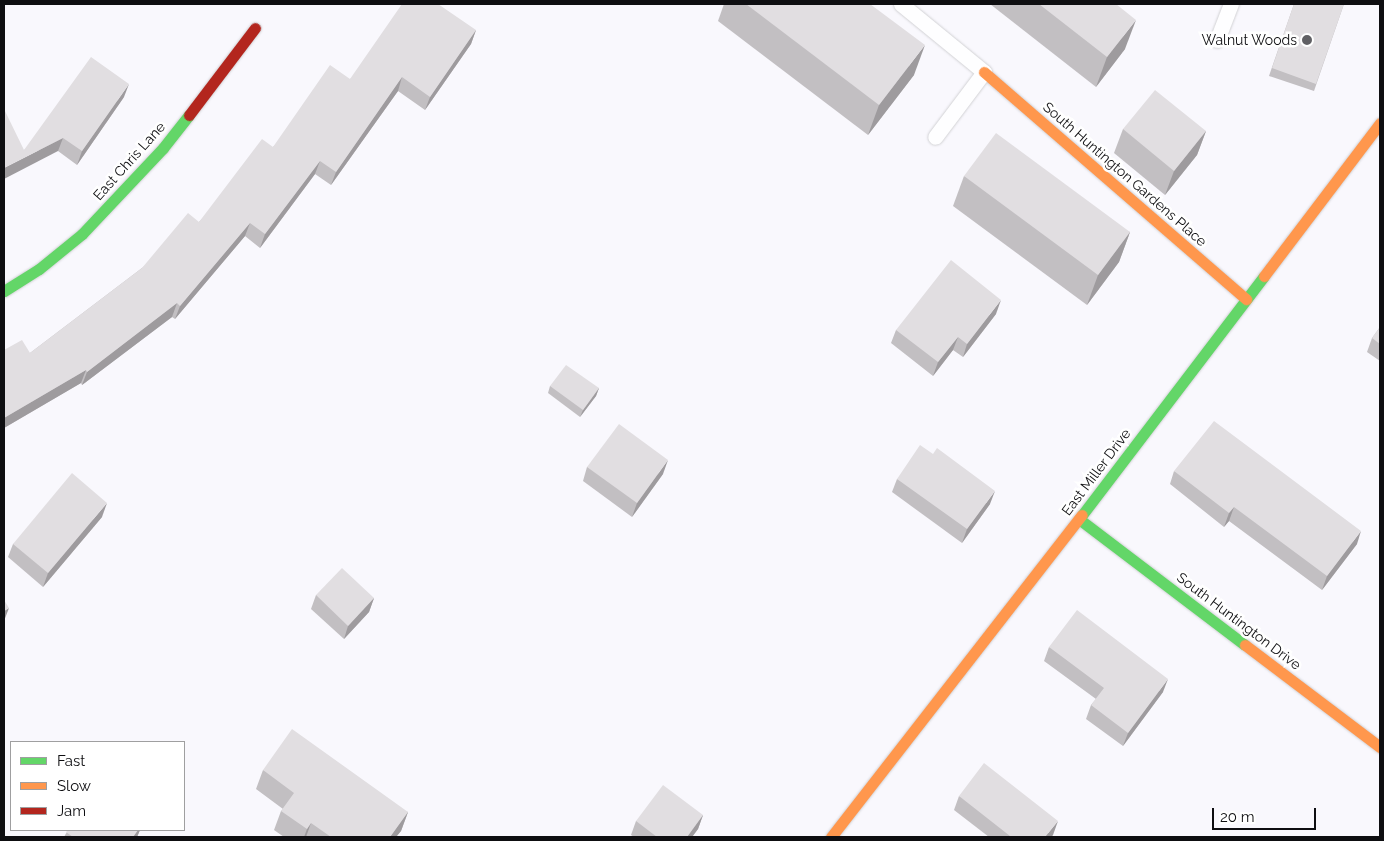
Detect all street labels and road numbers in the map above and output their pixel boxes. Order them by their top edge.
street label: South Huntington Gardens Place [1040,98,1210,250]
street label: East Chris Lane [90,118,168,204]
street label: East Miller Drive [1058,425,1134,519]
street label: South Huntington Drive [1174,569,1304,673]

